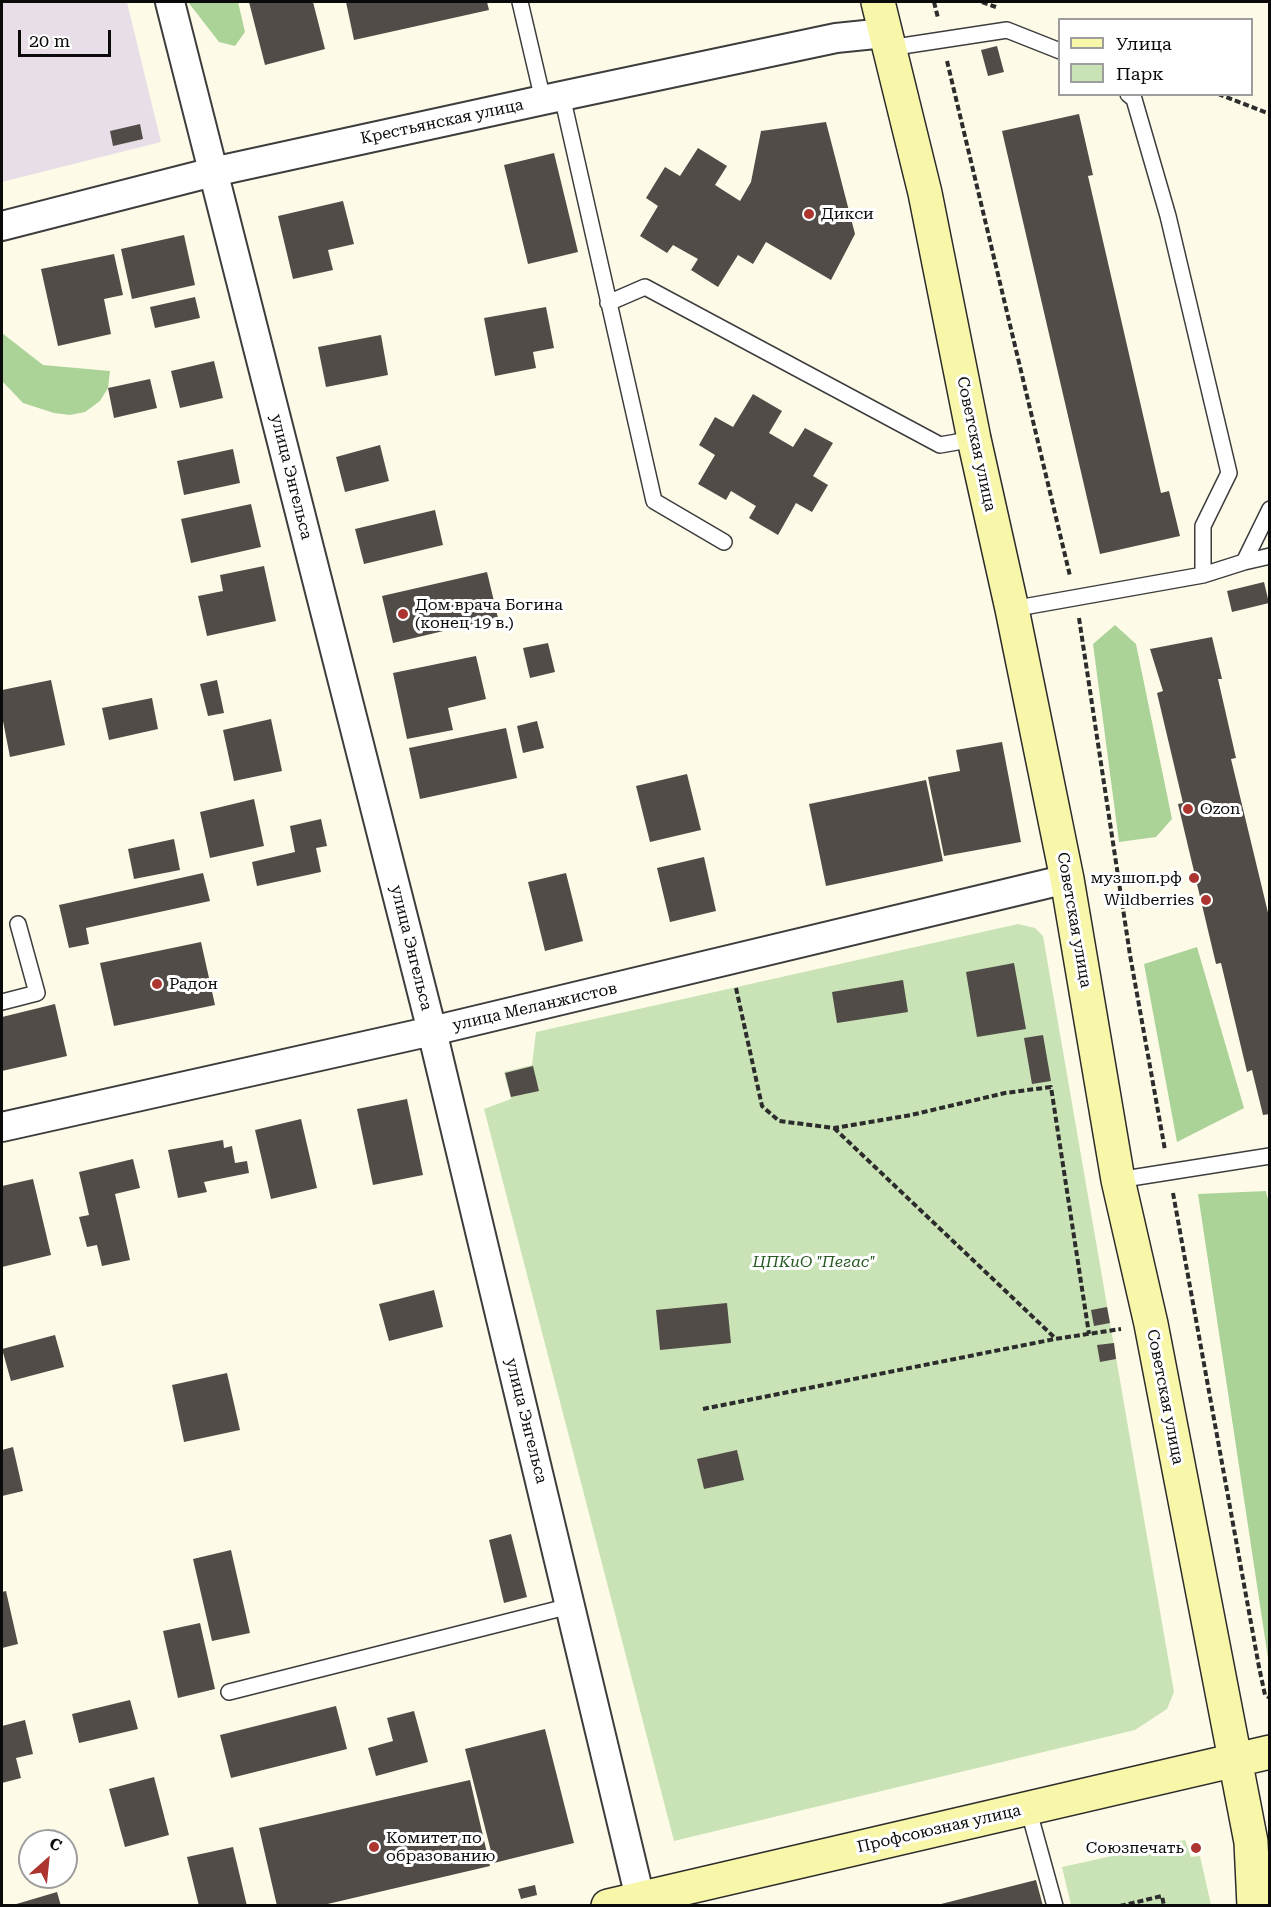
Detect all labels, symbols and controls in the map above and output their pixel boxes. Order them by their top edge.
scale bar [21,18,114,56]
legend [1058,18,1253,96]
text: 20 m [29,30,70,51]
text: Улица [1116,33,1172,54]
text: Парк [1116,63,1164,84]
street label: Крестьянская улица [359,95,525,149]
place label: Дикси [821,204,874,224]
marker: Дикси [802,207,816,221]
street label: Советская улица [952,375,1000,513]
street label: улица Энгельса [266,412,316,542]
place label: Дом врача Богина (конец 19 в.) [415,595,563,633]
marker: Дом врача Богина (конец 19 в.) [396,607,410,621]
place label: Ozon [1200,799,1240,819]
marker: Ozon [1181,802,1195,816]
street label: Советская улица [1053,851,1095,989]
place label: музшоп.рф [1091,868,1182,888]
marker: музшоп.рф [1187,871,1201,885]
street label: улица Энгельса [386,883,436,1013]
place label: Wildberries [1104,890,1194,910]
marker: Wildberries [1199,893,1213,907]
place label: Радон [169,974,218,994]
marker: Радон [150,977,164,991]
street label: улица Меланжистов [451,979,619,1035]
park label: ЦПКиО "Пегас" [753,1252,875,1272]
street label: Советская улица [1142,1328,1188,1466]
street label: улица Энгельса [501,1356,551,1486]
street label: Профсоюзная улица [855,1801,1023,1857]
place label: Комитет по образованию [386,1828,495,1866]
north arrow [18,1829,78,1889]
text: С [46,1833,65,1855]
place label: Союзпечать [1086,1838,1184,1858]
marker: Комитет по образованию [367,1840,381,1854]
marker: Союзпечать [1189,1841,1203,1855]

